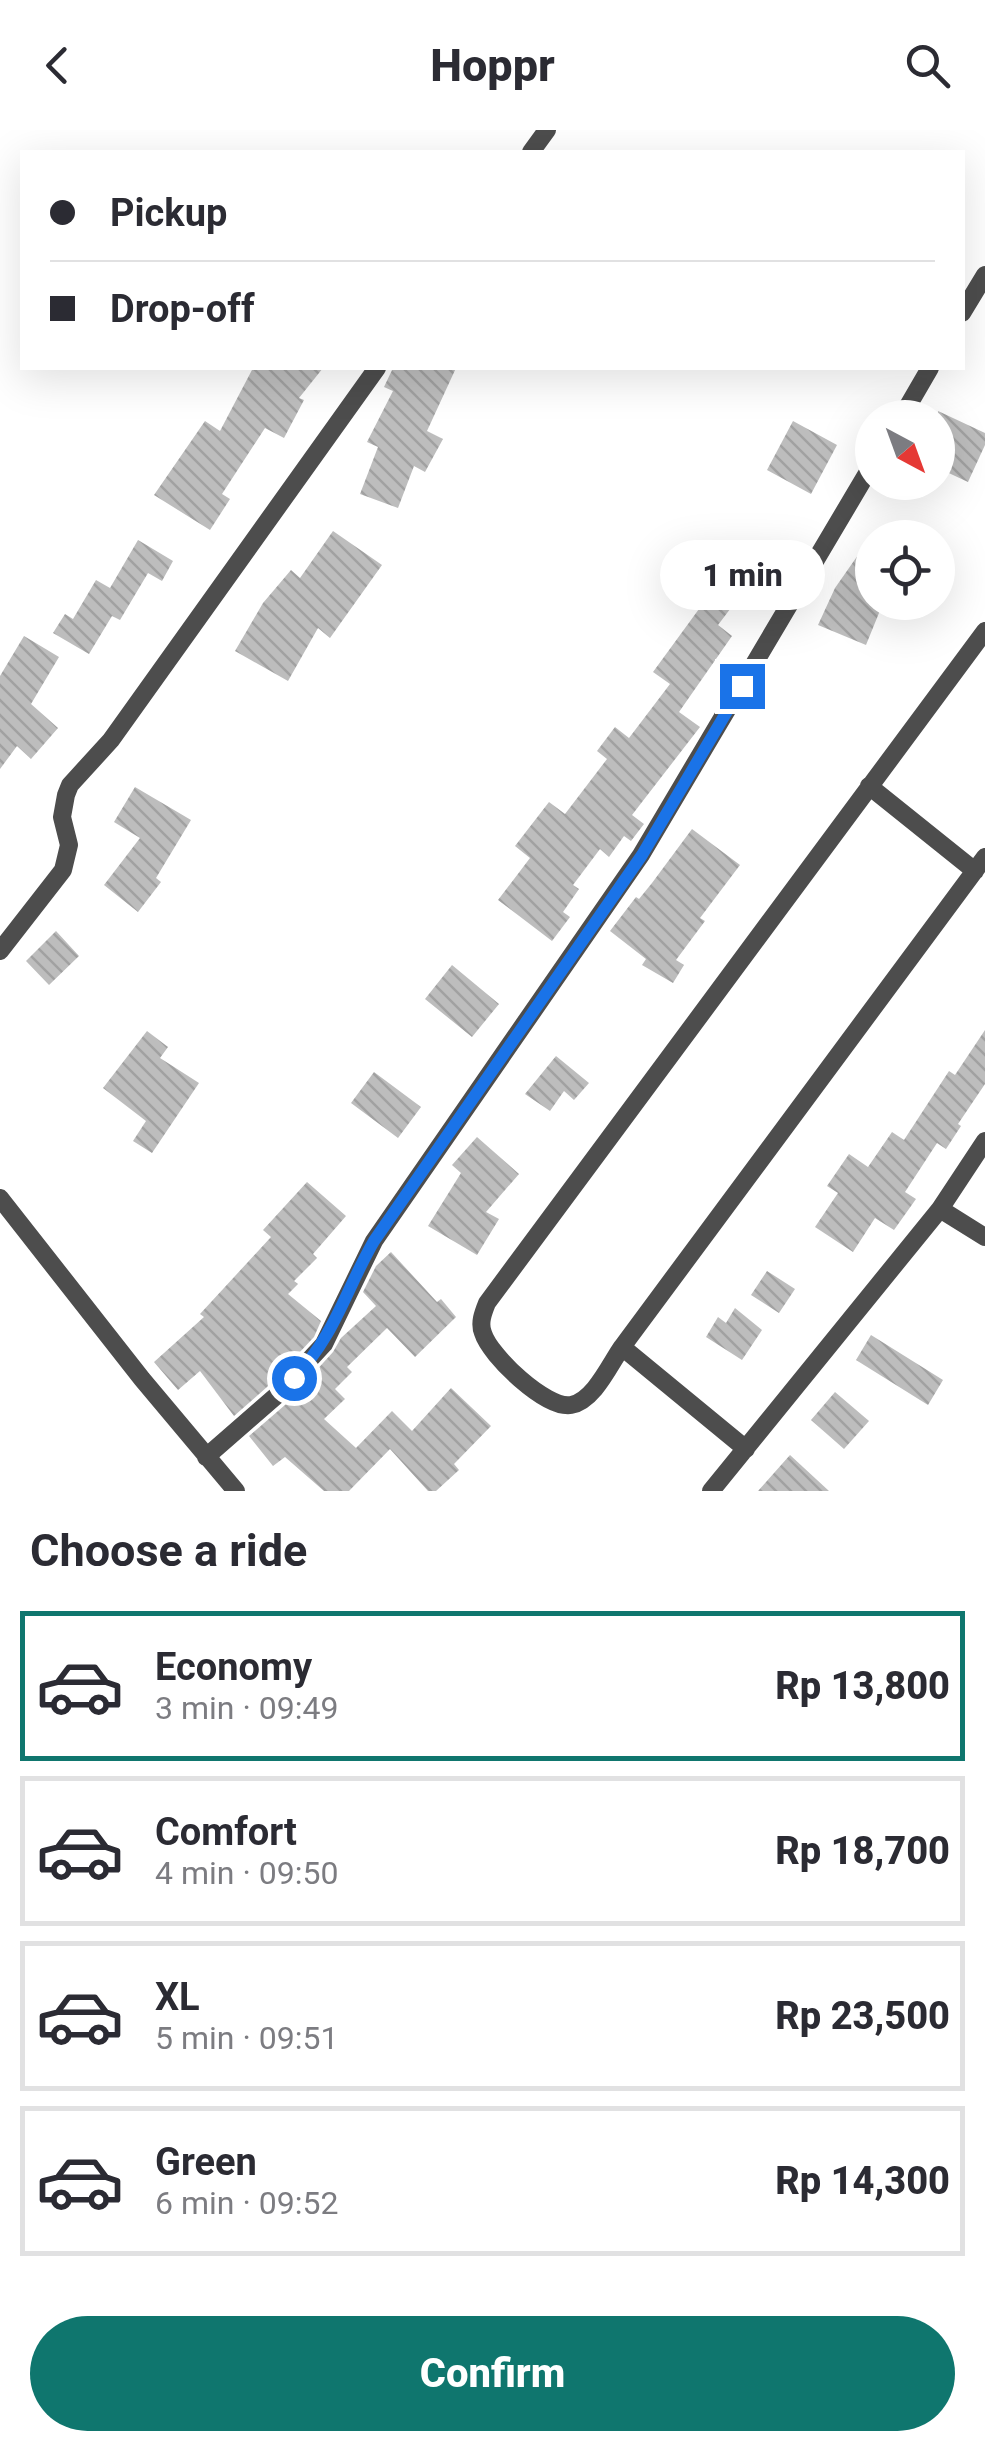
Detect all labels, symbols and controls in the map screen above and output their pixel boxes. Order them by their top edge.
icon: back [30,38,85,93]
icon: search [900,38,955,93]
text: Hoppr [430,39,555,92]
text: Pickup [110,191,227,235]
text: Drop-off [110,287,255,331]
north arrow [855,400,955,500]
map controls [855,400,955,620]
button: locate [855,520,955,620]
callout: 1 min [660,541,824,611]
text: 1 min [702,556,783,594]
route end [720,664,765,709]
route start [272,1356,317,1401]
text: Choose a ride [30,1524,307,1577]
icon: car [35,1641,125,1731]
text: Economy [155,1645,312,1689]
text: Rp 13,800 [775,1664,950,1708]
text: 3 min · 09:49 [155,1689,338,1727]
icon: car [35,1806,125,1896]
text: Comfort [155,1810,297,1854]
text: Rp 18,700 [775,1829,950,1873]
text: 4 min · 09:50 [155,1854,338,1892]
icon: car [35,1971,125,2061]
text: XL [155,1975,200,2019]
text: Rp 23,500 [775,1994,950,2038]
text: 5 min · 09:51 [155,2019,338,2057]
icon: car [35,2136,125,2226]
text: Green [155,2140,257,2184]
text: Rp 14,300 [775,2159,950,2203]
text: 6 min · 09:52 [155,2184,338,2222]
button: Confirm [30,2316,955,2431]

